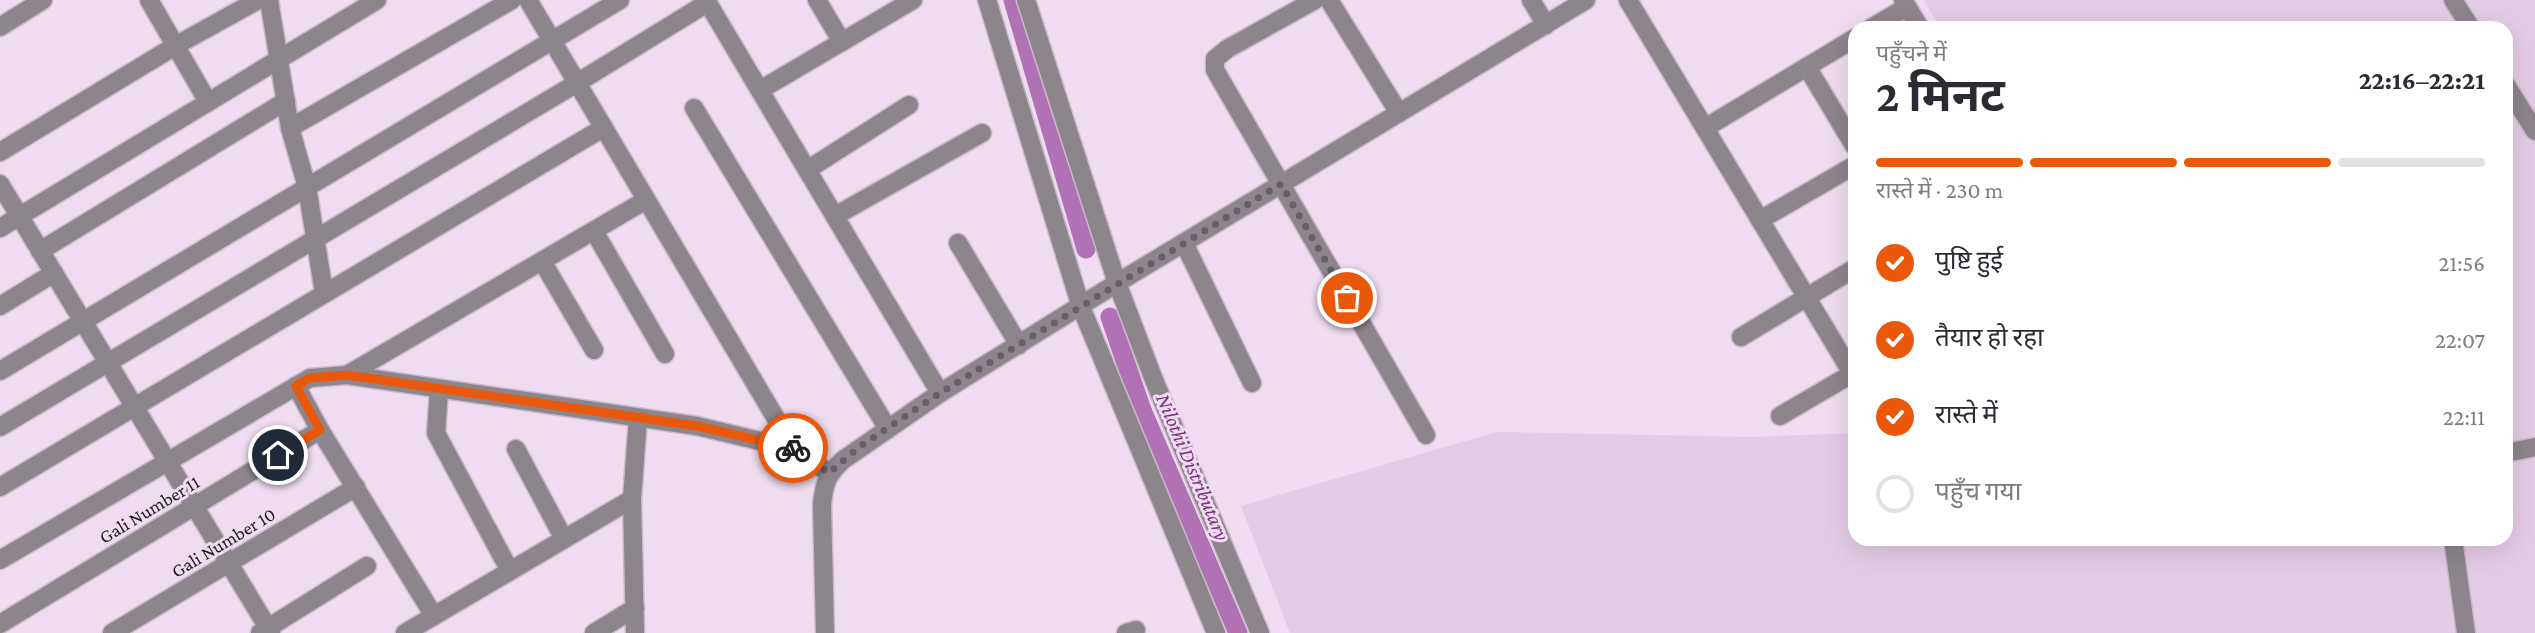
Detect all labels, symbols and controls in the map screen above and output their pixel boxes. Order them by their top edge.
text: पहुँचने में [1876,40,1947,66]
text: 22:16–22:21 [2359,66,2485,95]
text: 2 मिनट [1876,70,2005,121]
text: रास्ते में · 230 m [1876,177,2003,203]
icon: check [1876,244,1914,282]
text: पुष्टि हुई [1935,246,2003,275]
text: 21:56 [2439,250,2485,276]
pin [1317,268,1377,328]
icon: bag [1328,279,1366,317]
icon: check [1876,321,1914,359]
text: तैयार हो रहा [1935,323,2044,352]
text: 22:07 [2435,327,2485,353]
water label: Nilothi Distributary [1151,390,1235,544]
icon: check [1876,398,1914,436]
text: रास्ते में [1935,400,1998,429]
text: 22:11 [2443,404,2485,430]
courier [758,413,828,483]
pin [248,425,308,485]
icon: bike [774,429,812,467]
icon: home [259,436,297,474]
street label: Gali Number 11 [95,471,203,548]
text: पहुँच गया [1935,477,2021,506]
street label: Gali Number 10 [167,503,279,582]

